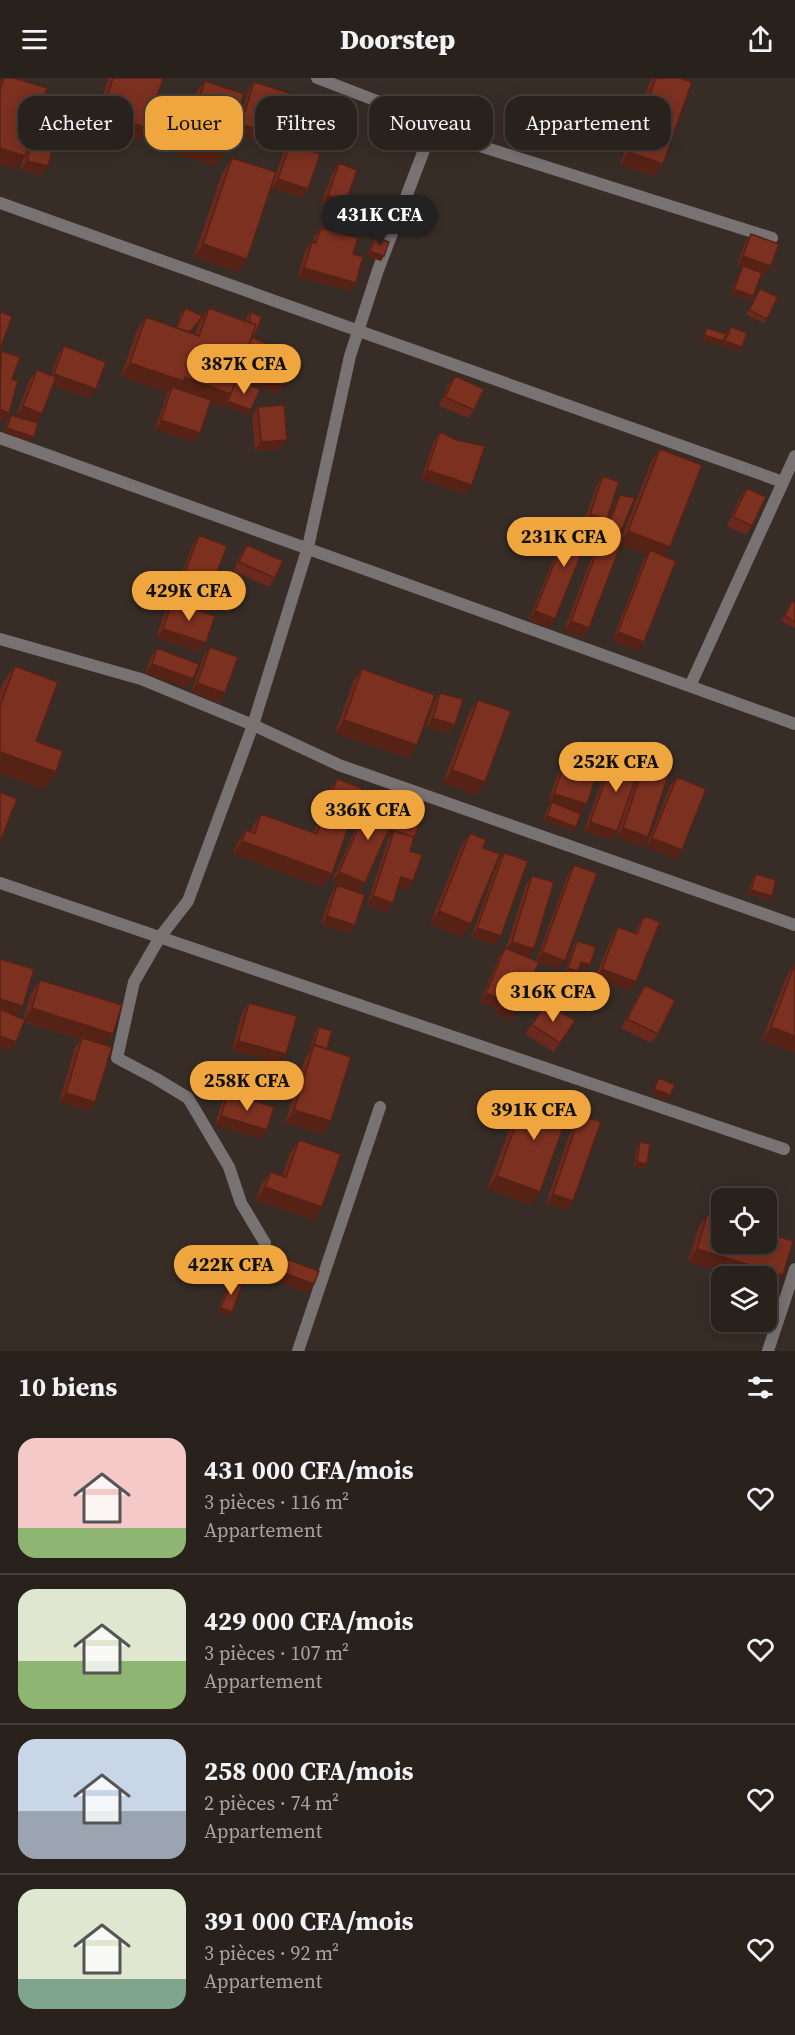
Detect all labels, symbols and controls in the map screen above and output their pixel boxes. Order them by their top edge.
text: Doorstep [340,21,455,58]
icon: menu [18,23,51,56]
icon: share [744,23,777,56]
chip: Acheter [18,96,133,150]
chip: Louer [145,96,243,150]
chip: Filtres [255,96,357,150]
chip: Nouveau [369,96,493,150]
chip: Appartement [505,96,671,150]
pin: 431K CFA [318,195,442,246]
text: 431K CFA [337,200,423,228]
pin: 387K CFA [182,344,306,395]
text: 387K CFA [201,349,287,377]
pin: 231K CFA [502,517,626,568]
text: 231K CFA [521,522,607,550]
pin: 429K CFA [127,571,251,622]
text: 429K CFA [146,576,232,604]
pin: 252K CFA [554,742,678,793]
text: 252K CFA [573,747,659,775]
pin: 336K CFA [306,790,430,841]
text: 336K CFA [325,795,411,823]
pin: 316K CFA [491,972,615,1023]
text: 316K CFA [510,977,596,1005]
pin: 258K CFA [185,1061,309,1112]
text: 258K CFA [204,1066,290,1094]
pin: 391K CFA [472,1090,596,1141]
text: 391K CFA [491,1095,577,1123]
map controls [711,1188,777,1332]
button: locate [711,1188,777,1254]
pin: 422K CFA [169,1245,293,1296]
text: 422K CFA [188,1250,274,1278]
button: layers [711,1266,777,1332]
text: 10 biens [18,1369,117,1405]
icon: filters [744,1371,777,1404]
text: 431 000 CFA/mois [204,1452,414,1488]
icon: home [66,1462,138,1534]
icon: heart [744,1482,777,1515]
text: 3 pièces · 116 m² [204,1488,349,1516]
text: Appartement [204,1516,322,1544]
text: 429 000 CFA/mois [204,1603,414,1639]
icon: home [66,1613,138,1685]
icon: heart [744,1633,777,1666]
text: 3 pièces · 107 m² [204,1639,349,1667]
text: Appartement [204,1667,322,1695]
text: 258 000 CFA/mois [204,1753,414,1789]
icon: home [66,1763,138,1835]
icon: heart [744,1783,777,1816]
text: 2 pièces · 74 m² [204,1789,339,1817]
text: Appartement [204,1817,322,1845]
text: 391 000 CFA/mois [204,1903,414,1939]
icon: home [66,1913,138,1985]
icon: heart [744,1933,777,1966]
text: 3 pièces · 92 m² [204,1939,339,1967]
text: Appartement [204,1967,322,1995]

